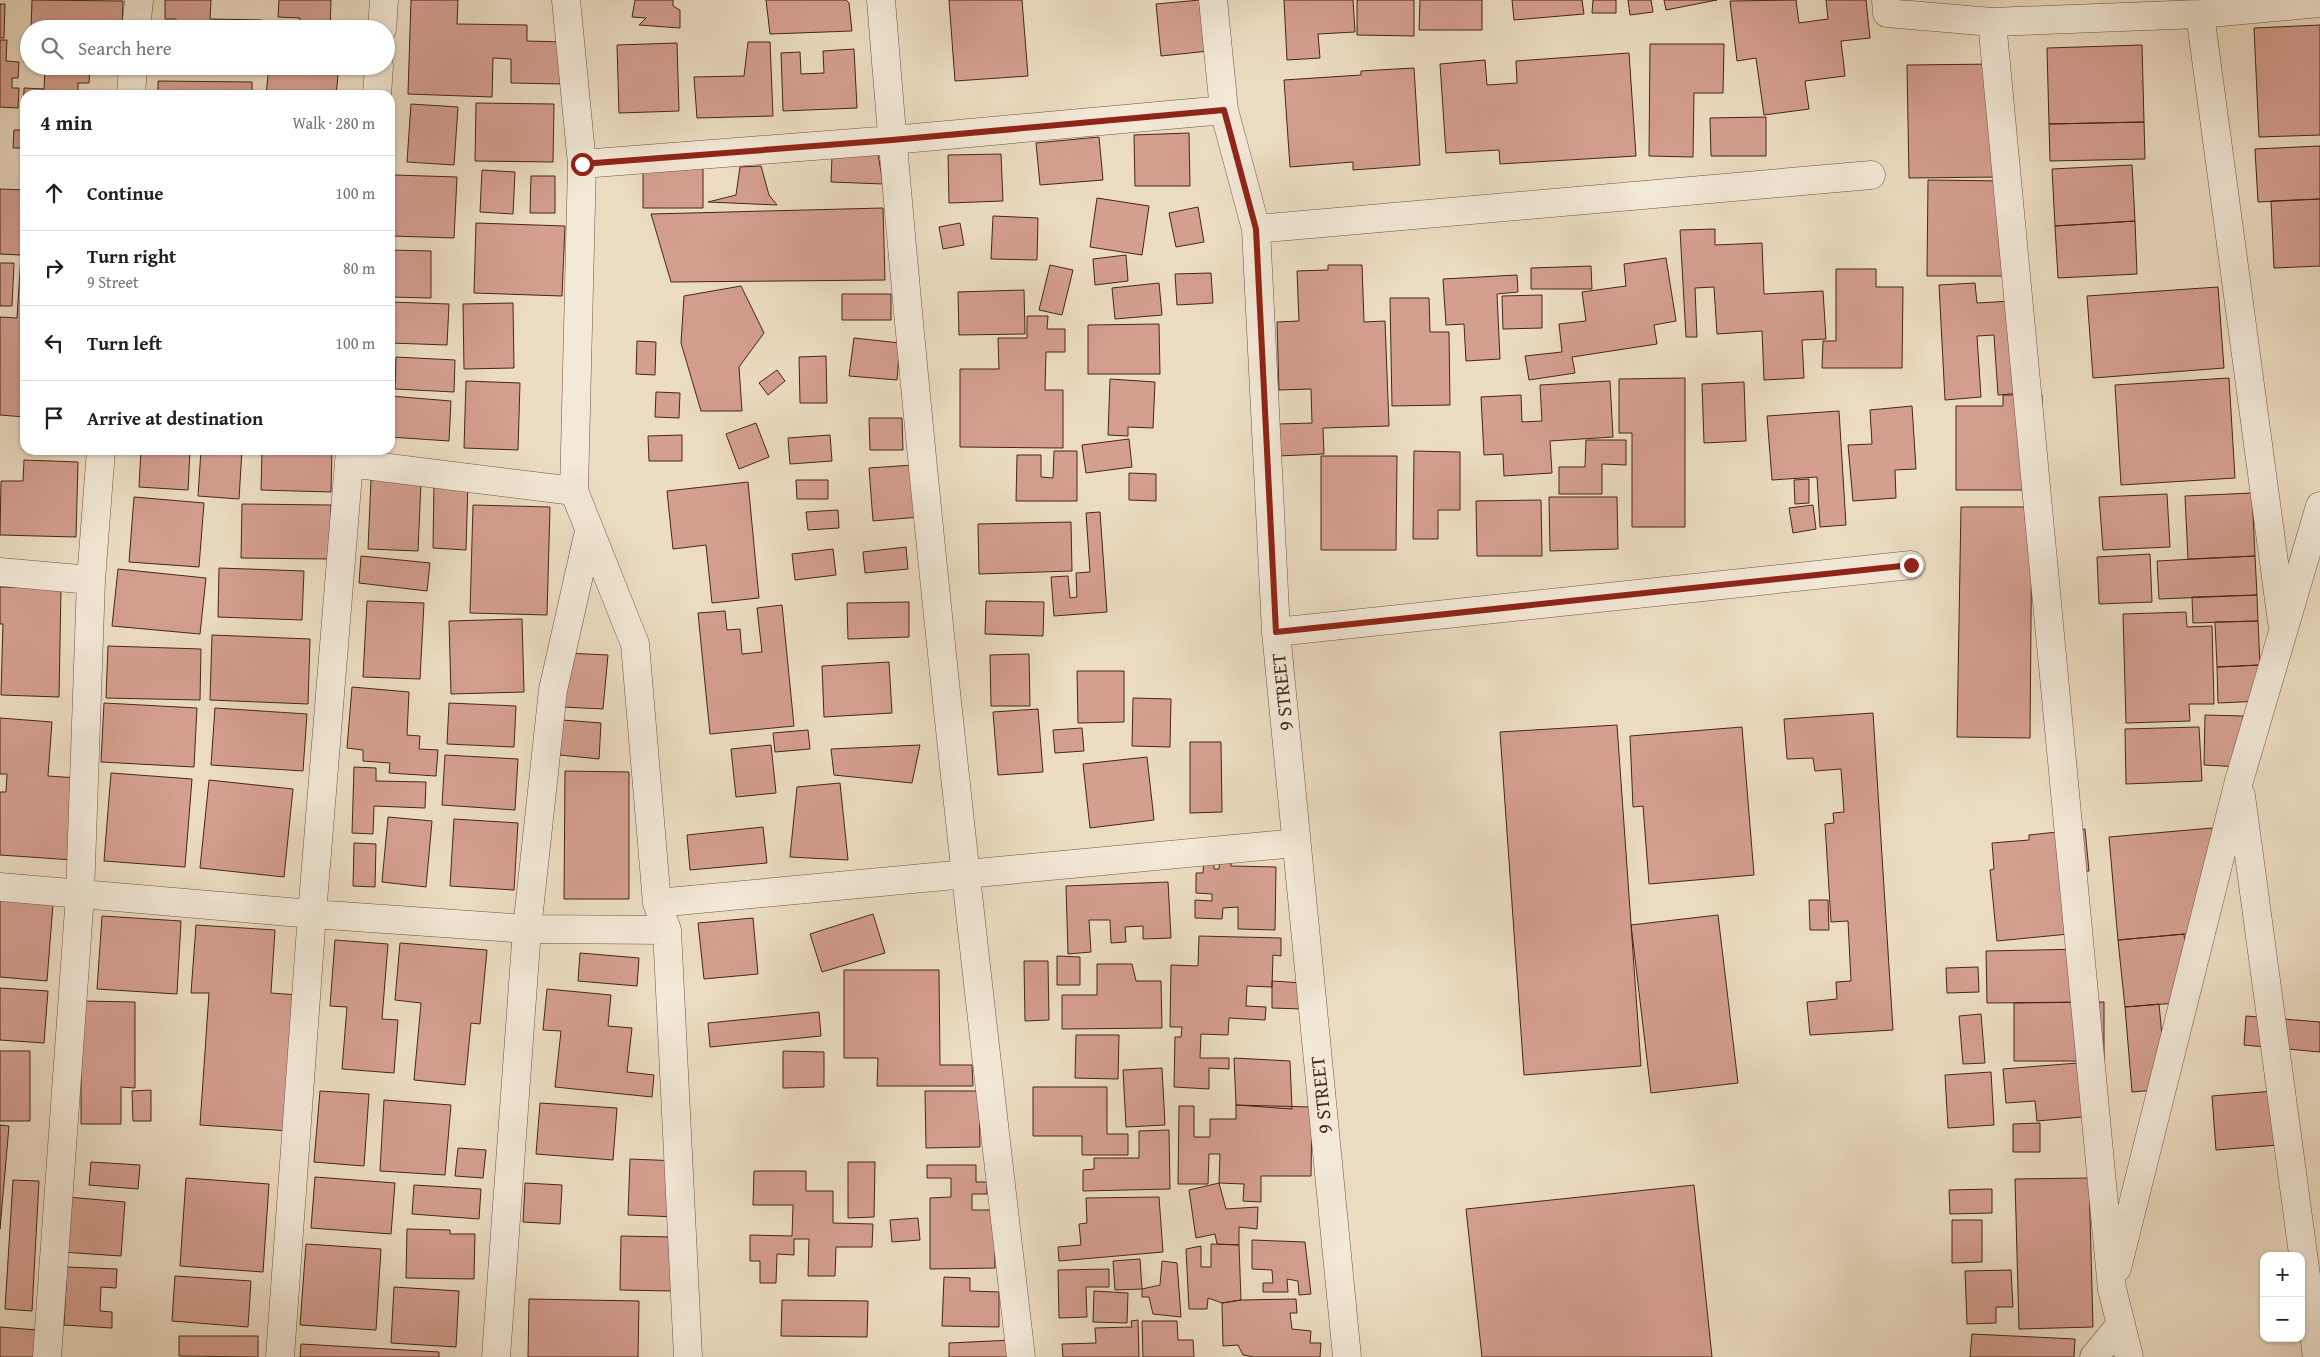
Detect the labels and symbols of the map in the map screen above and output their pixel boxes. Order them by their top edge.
route start [571,153,594,176]
route end [1900,554,1923,577]
street label: 9 STREET [1263,652,1300,732]
street label: 9 STREET [1302,1055,1339,1135]

